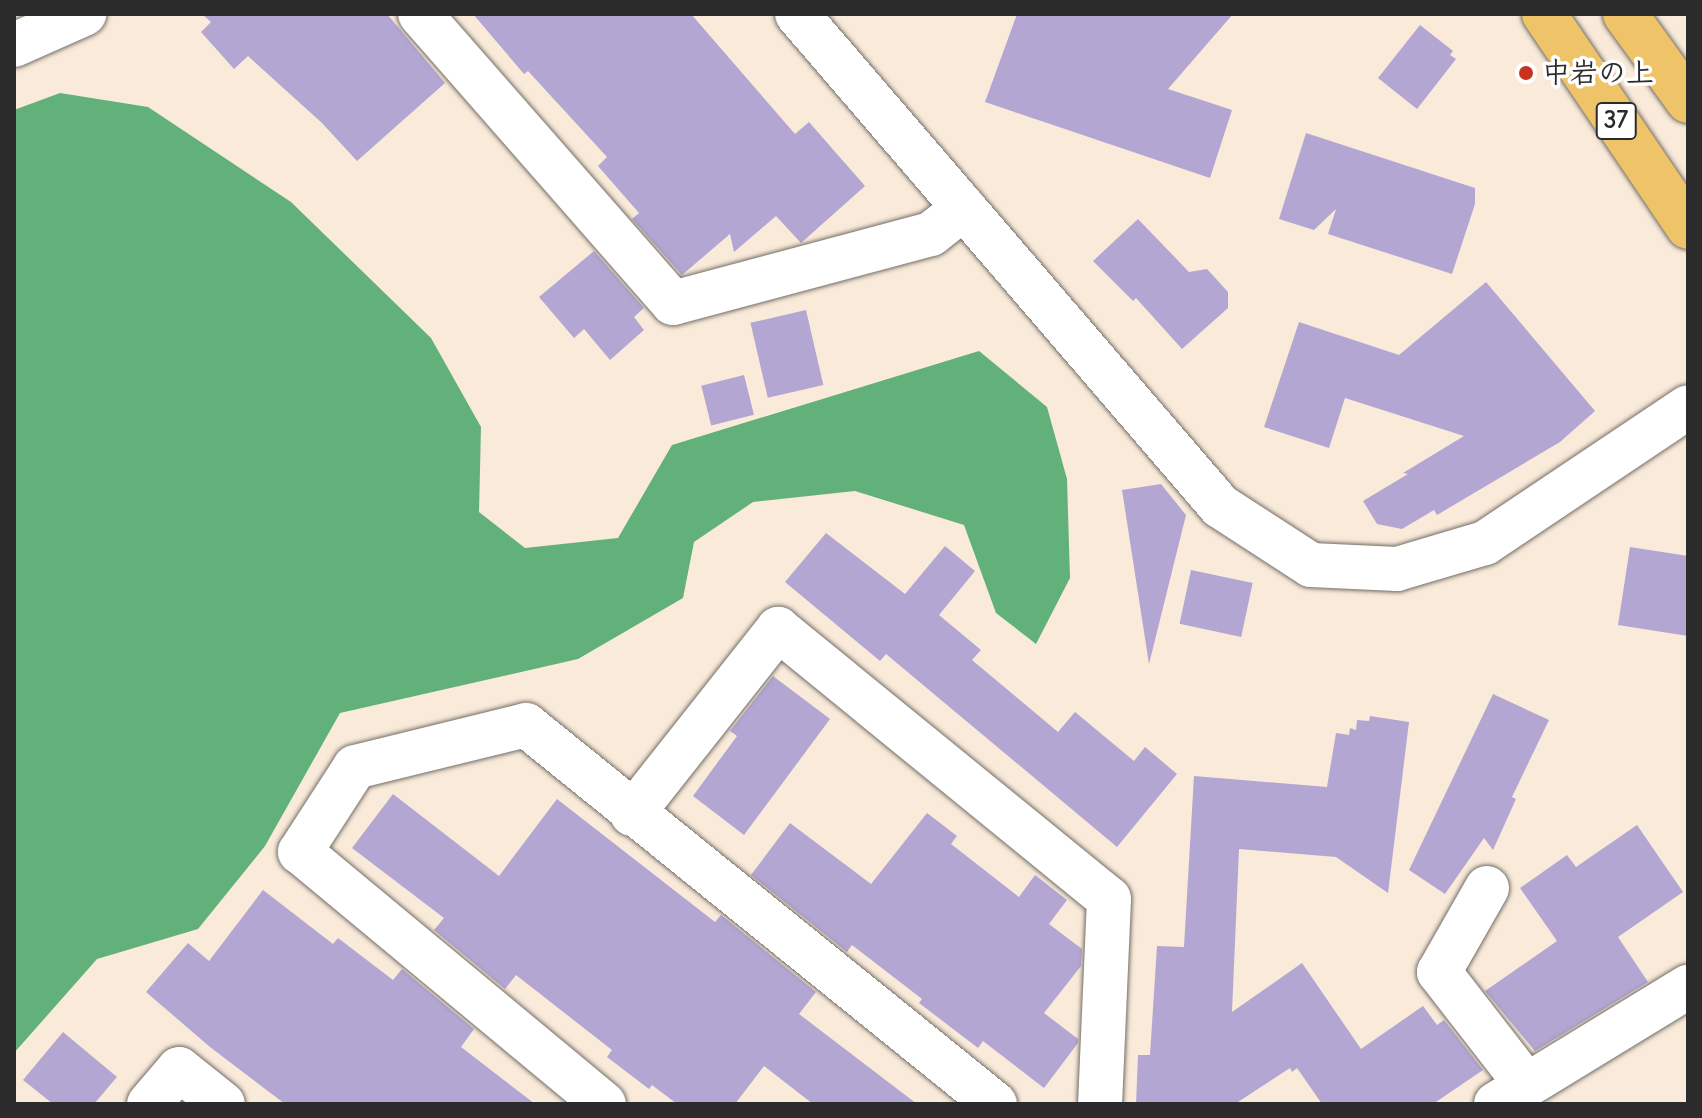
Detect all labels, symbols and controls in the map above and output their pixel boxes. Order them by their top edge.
place label: 中岩の上 [1542,56,1654,90]
marker: 中岩の上 [1517,64,1535,82]
road number: 37 [1594,99,1638,143]

